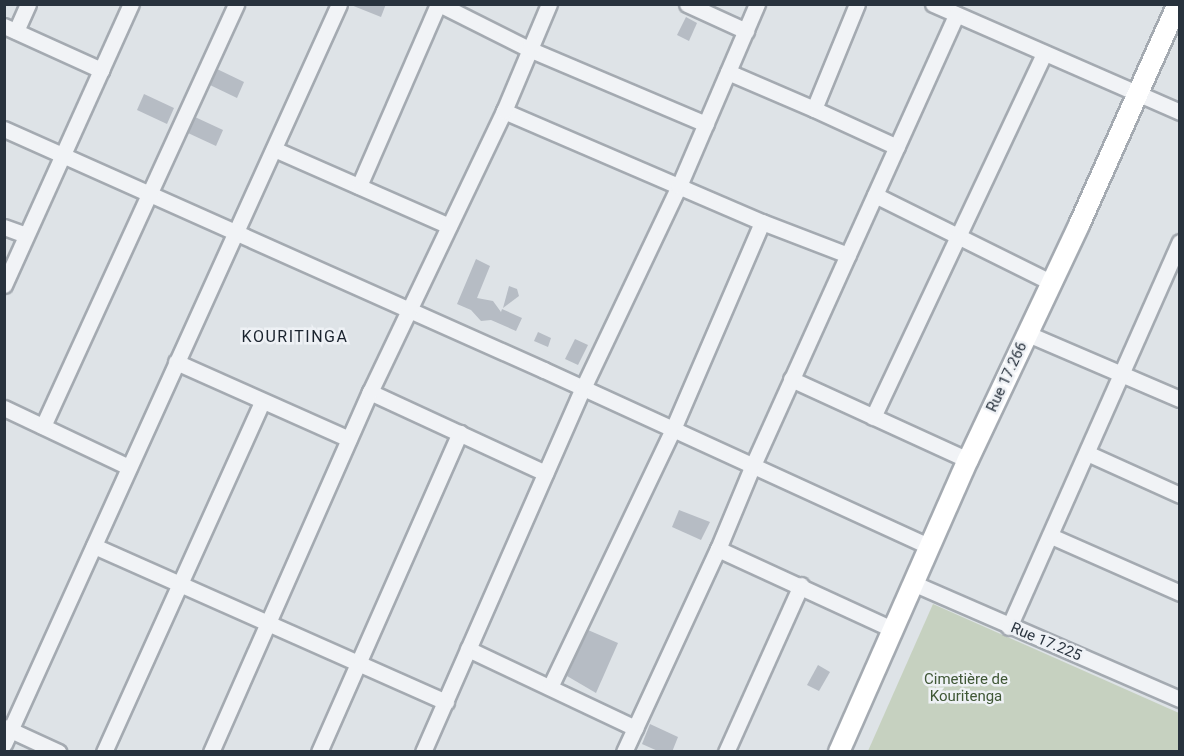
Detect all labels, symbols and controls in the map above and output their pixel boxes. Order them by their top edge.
district label: KOURITINGA [242,327,348,347]
street label: Rue 17.266 [983,339,1031,415]
street label: Rue 17.225 [1008,619,1084,665]
park label: Cimetière de Kouritenga [924,670,1008,705]

